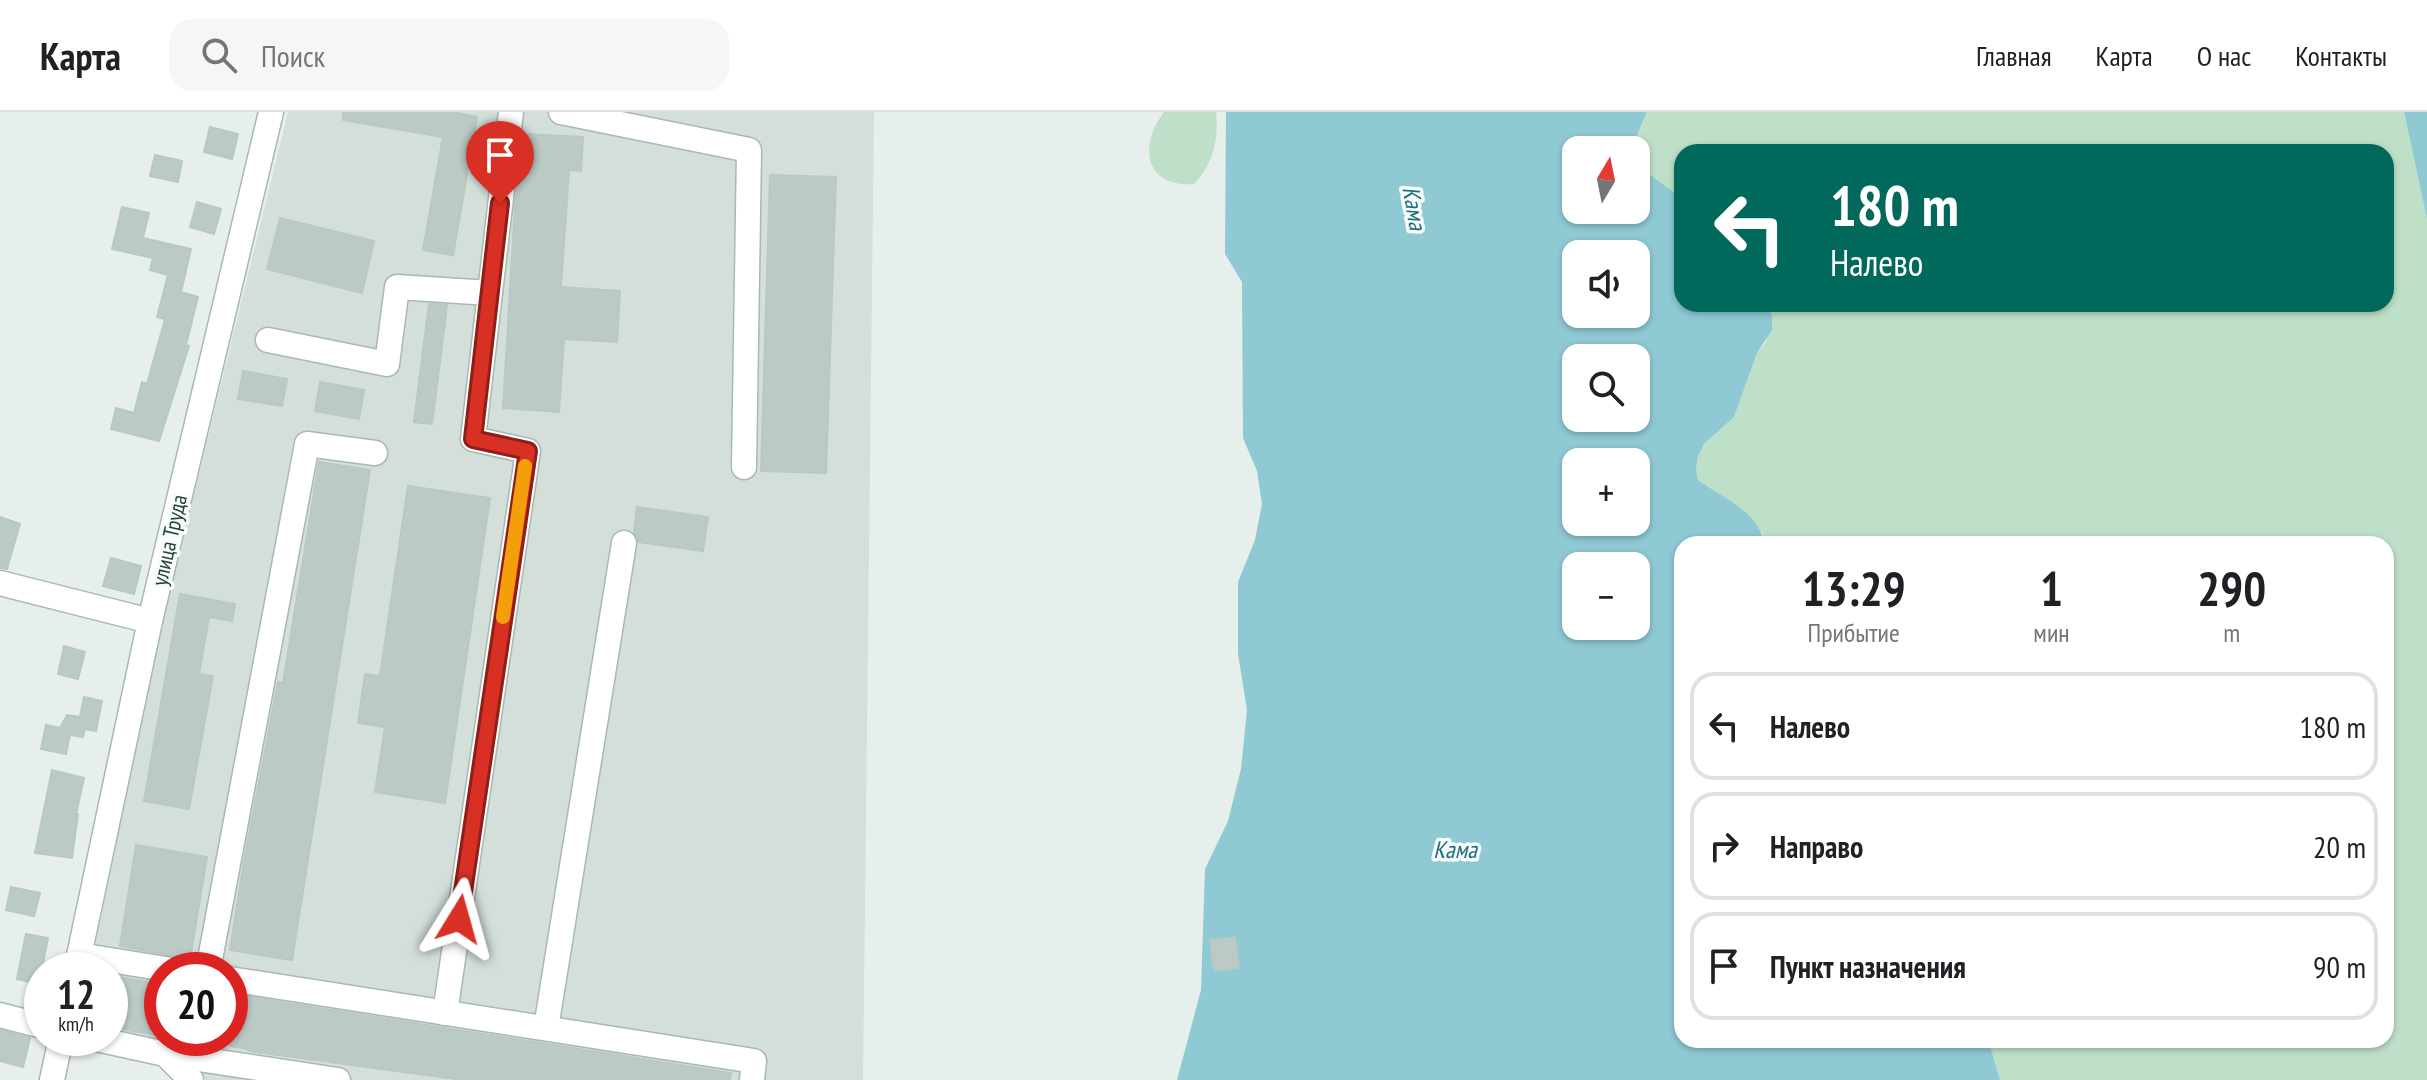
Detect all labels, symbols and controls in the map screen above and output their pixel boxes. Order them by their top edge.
search box [169,19,729,91]
text: Карта [40,31,121,80]
icon: search [197,33,241,77]
text: Поиск [261,36,325,75]
text: Главная [1976,37,2052,74]
text: Карта [2096,37,2153,74]
text: О нас [2197,37,2251,74]
text: Контакты [2295,37,2387,74]
pin [466,121,534,203]
icon: arrive [478,133,522,177]
north arrow [1562,136,1650,224]
map controls [1562,136,1650,640]
text: 180 m [1830,169,1959,241]
icon: left [1698,176,1802,280]
water label: Кама [1395,184,1434,233]
text: Налево [1830,239,1923,286]
button: sound [1562,240,1650,328]
button: search [1562,344,1650,432]
button: + [1562,448,1650,536]
street label: улица Труда [145,492,193,588]
button: − [1562,552,1650,640]
text: 13:29 [1802,557,1906,619]
text: 1 [2040,557,2063,619]
text: 290 [2197,557,2266,619]
text: Прибытие [1808,616,1900,649]
text: мин [2033,616,2070,649]
text: m [2223,616,2240,649]
icon: left [1702,704,1746,748]
text: Налево [1770,707,1850,746]
text: 180 m [2300,707,2366,746]
icon: right [1702,824,1746,868]
text: Направо [1770,827,1863,866]
text: 20 m [2313,827,2366,866]
water label: Кама [1433,834,1478,865]
position arrow [417,877,501,961]
icon: arrive [1702,944,1746,988]
text: Пункт назначения [1770,947,1966,986]
text: 90 m [2313,947,2366,986]
speed limit sign: 20 [144,952,248,1056]
text: 12 [57,968,95,1020]
text: km/h [58,1011,94,1037]

